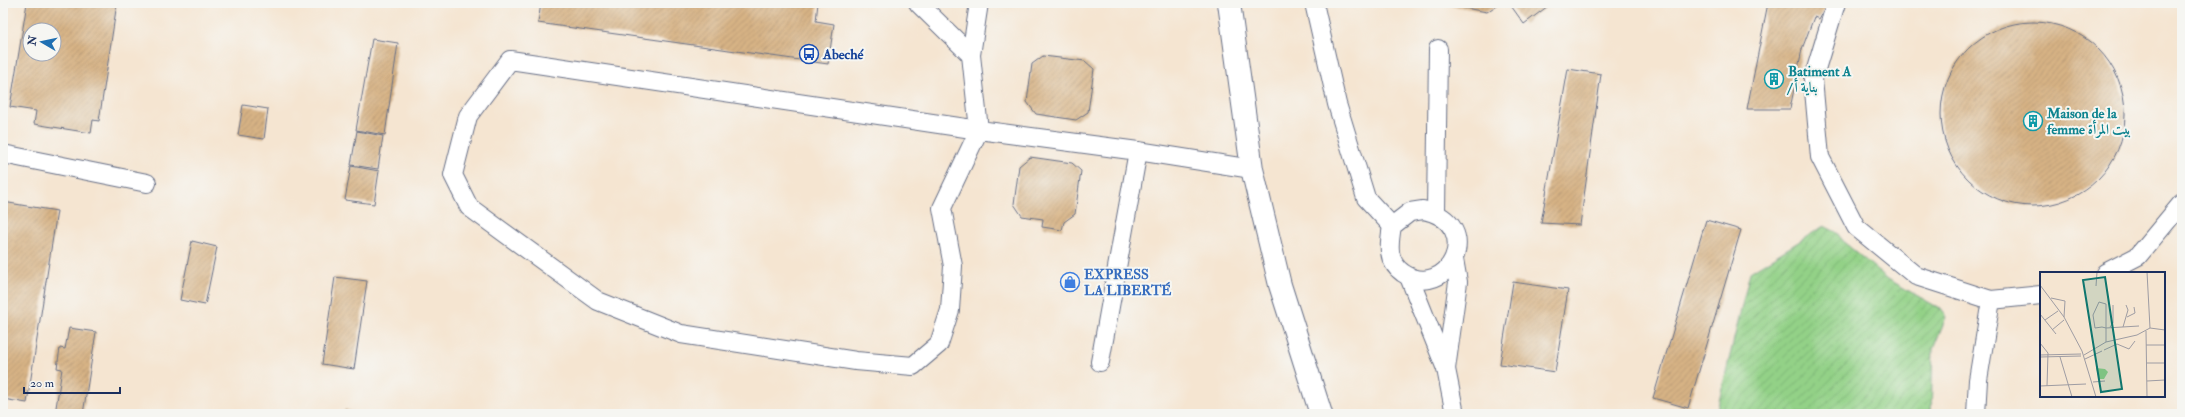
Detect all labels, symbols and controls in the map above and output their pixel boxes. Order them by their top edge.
north arrow [22,22,62,62]
text: N [25,34,40,47]
bus stop icon: Abeché [798,43,820,65]
place label: Abeché [822,46,865,63]
place label: Batiment A / بناية أ [1786,63,1851,96]
building icon: Batiment A / بناية أ [1763,68,1785,90]
place label: Maison de la femme بيت المرأة [2046,105,2131,139]
building icon: Maison de la femme بيت المرأة [2022,110,2044,132]
place label: EXPRESS LA LIBERTÉ [1084,266,1171,299]
shop icon: EXPRESS LA LIBERTÉ [1059,271,1081,293]
inset map [2040,272,2165,397]
scale bar [24,369,120,395]
text: 20 m [30,376,55,391]

